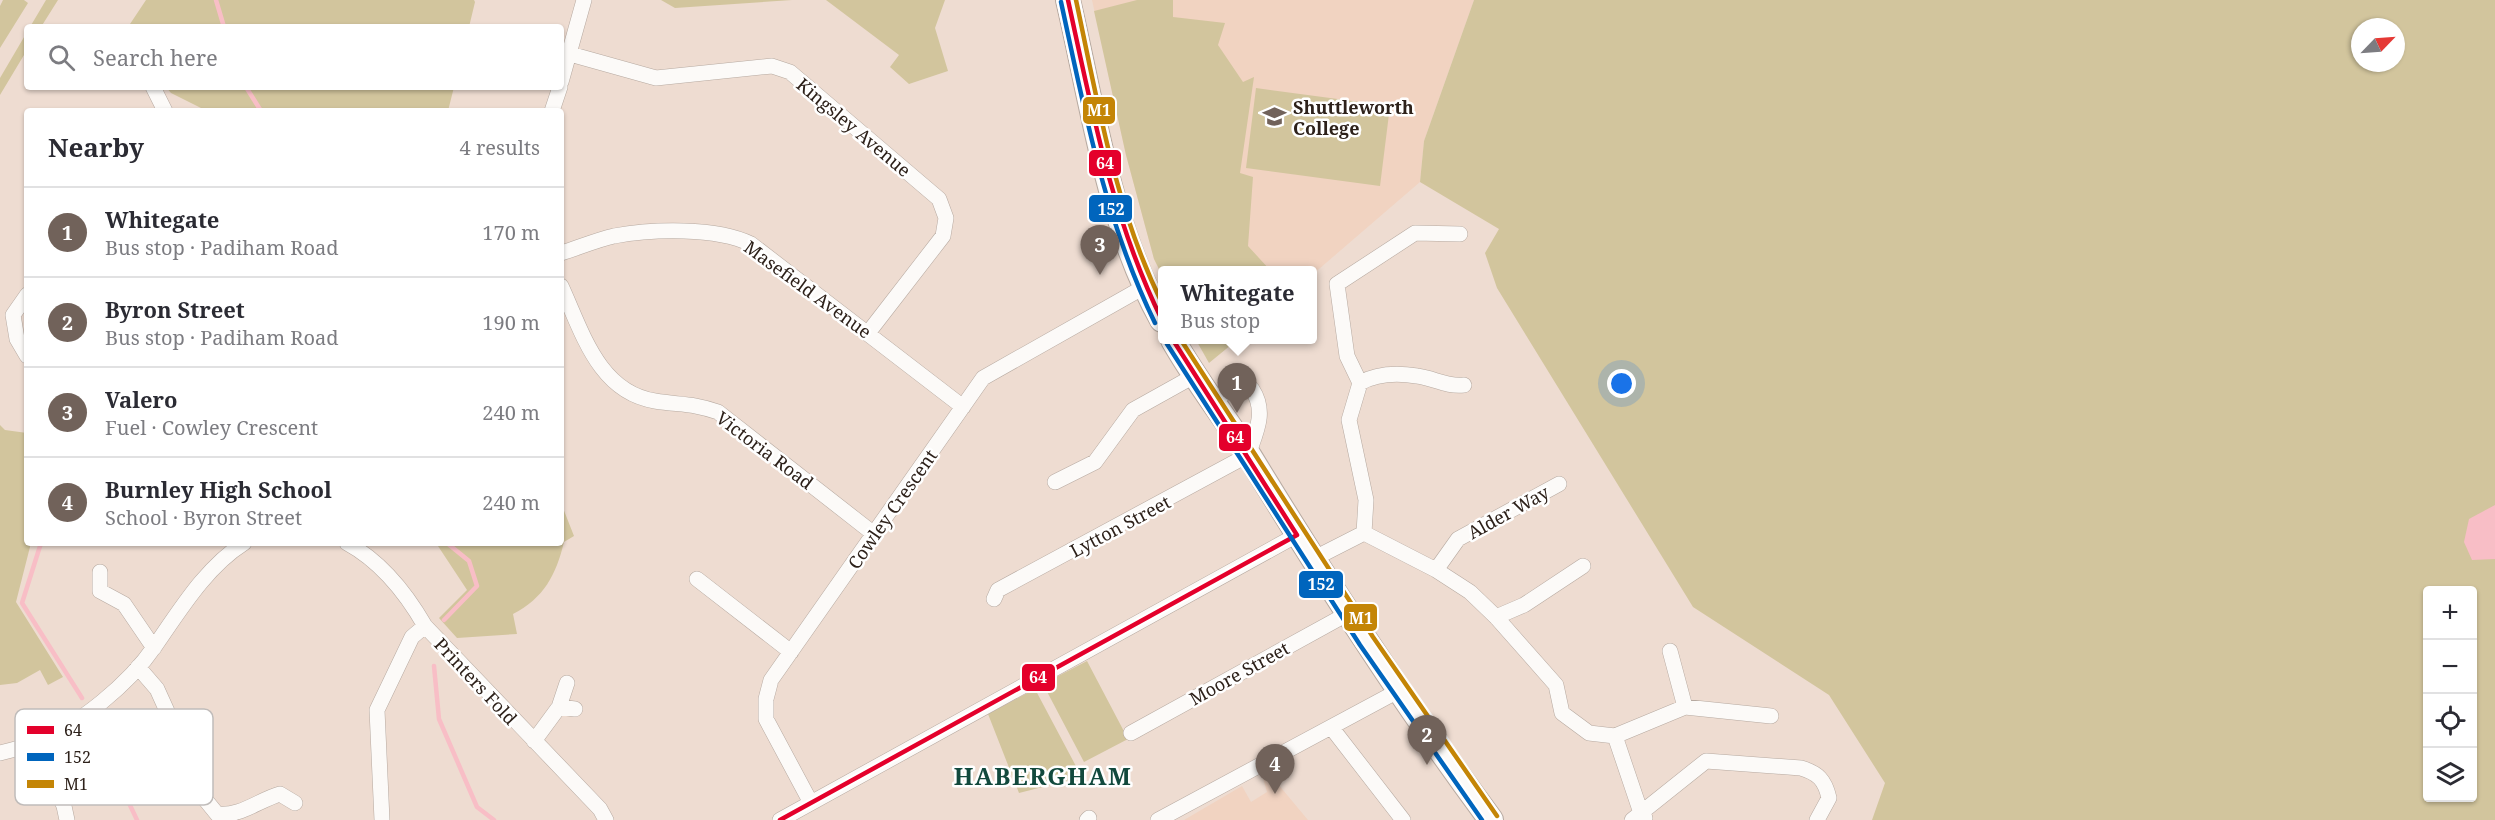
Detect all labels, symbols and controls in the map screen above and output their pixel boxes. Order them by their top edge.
north arrow [2351,18,2405,72]
search box [24,24,564,90]
icon: search [45,41,78,74]
text: Search here [93,42,218,72]
street label: Kingsley Avenue [792,72,916,182]
place label: Shuttleworth College [1293,95,1414,140]
line badge: M1 [1082,96,1116,125]
text: M1 [1087,99,1111,121]
school or university icon: Shuttleworth College [1262,104,1288,130]
text: Nearby [48,129,144,165]
text: 4 results [460,134,540,161]
line badge: 64 [1088,149,1122,177]
text: 64 [1096,152,1114,174]
line badge: 152 [1088,194,1133,223]
text: 152 [1097,198,1125,220]
text: Whitegate [105,204,219,234]
text: 1 [62,219,73,246]
text: 170 m [482,219,540,246]
pin: 3 [1080,226,1120,275]
text: Bus stop · Padiham Road [105,234,339,261]
street label: Masefield Avenue [739,235,877,343]
popup [1158,266,1317,344]
text: Whitegate [1180,277,1295,307]
text: Byron Street [105,294,245,324]
text: Bus stop [1180,307,1260,334]
text: 2 [62,309,73,336]
text: 190 m [482,309,540,336]
text: Bus stop · Padiham Road [105,324,339,351]
pin: 1 [1218,364,1256,413]
your location [1607,369,1636,398]
text: Valero [105,384,178,414]
text: 3 [62,399,73,426]
text: 240 m [482,399,540,426]
street label: Victoria Road [711,406,819,494]
text: Fuel · Cowley Crescent [105,414,318,441]
line badge: 64 [1218,423,1252,452]
text: 64 [1226,426,1244,448]
street label: Cowley Crescent [842,444,942,574]
text: Burnley High School [105,474,332,504]
street label: Alder Way [1463,479,1554,544]
text: 4 [62,489,73,516]
text: 240 m [482,489,540,516]
street label: Lytton Street [1066,489,1174,563]
text: School · Byron Street [105,504,302,531]
line badge: 152 [1298,570,1344,599]
text: 152 [1307,573,1335,595]
map controls [2423,586,2477,802]
button: + [2423,586,2477,640]
line badge: M1 [1343,603,1378,632]
text: M1 [1349,607,1373,629]
street label: Printers Fold [429,632,523,730]
street label: Moore Street [1185,636,1293,710]
button: − [2423,640,2477,694]
line badge: 64 [1021,663,1056,692]
text: 64 [1029,666,1047,688]
button: locate [2423,694,2477,748]
legend [15,709,213,805]
pin: 2 [1408,716,1446,765]
text: 64 [64,719,82,741]
pin: 4 [1256,744,1294,794]
text: 152 [64,746,91,768]
button: layers [2423,748,2477,802]
district label: HABERGHAM [954,759,1132,792]
text: M1 [64,773,88,795]

